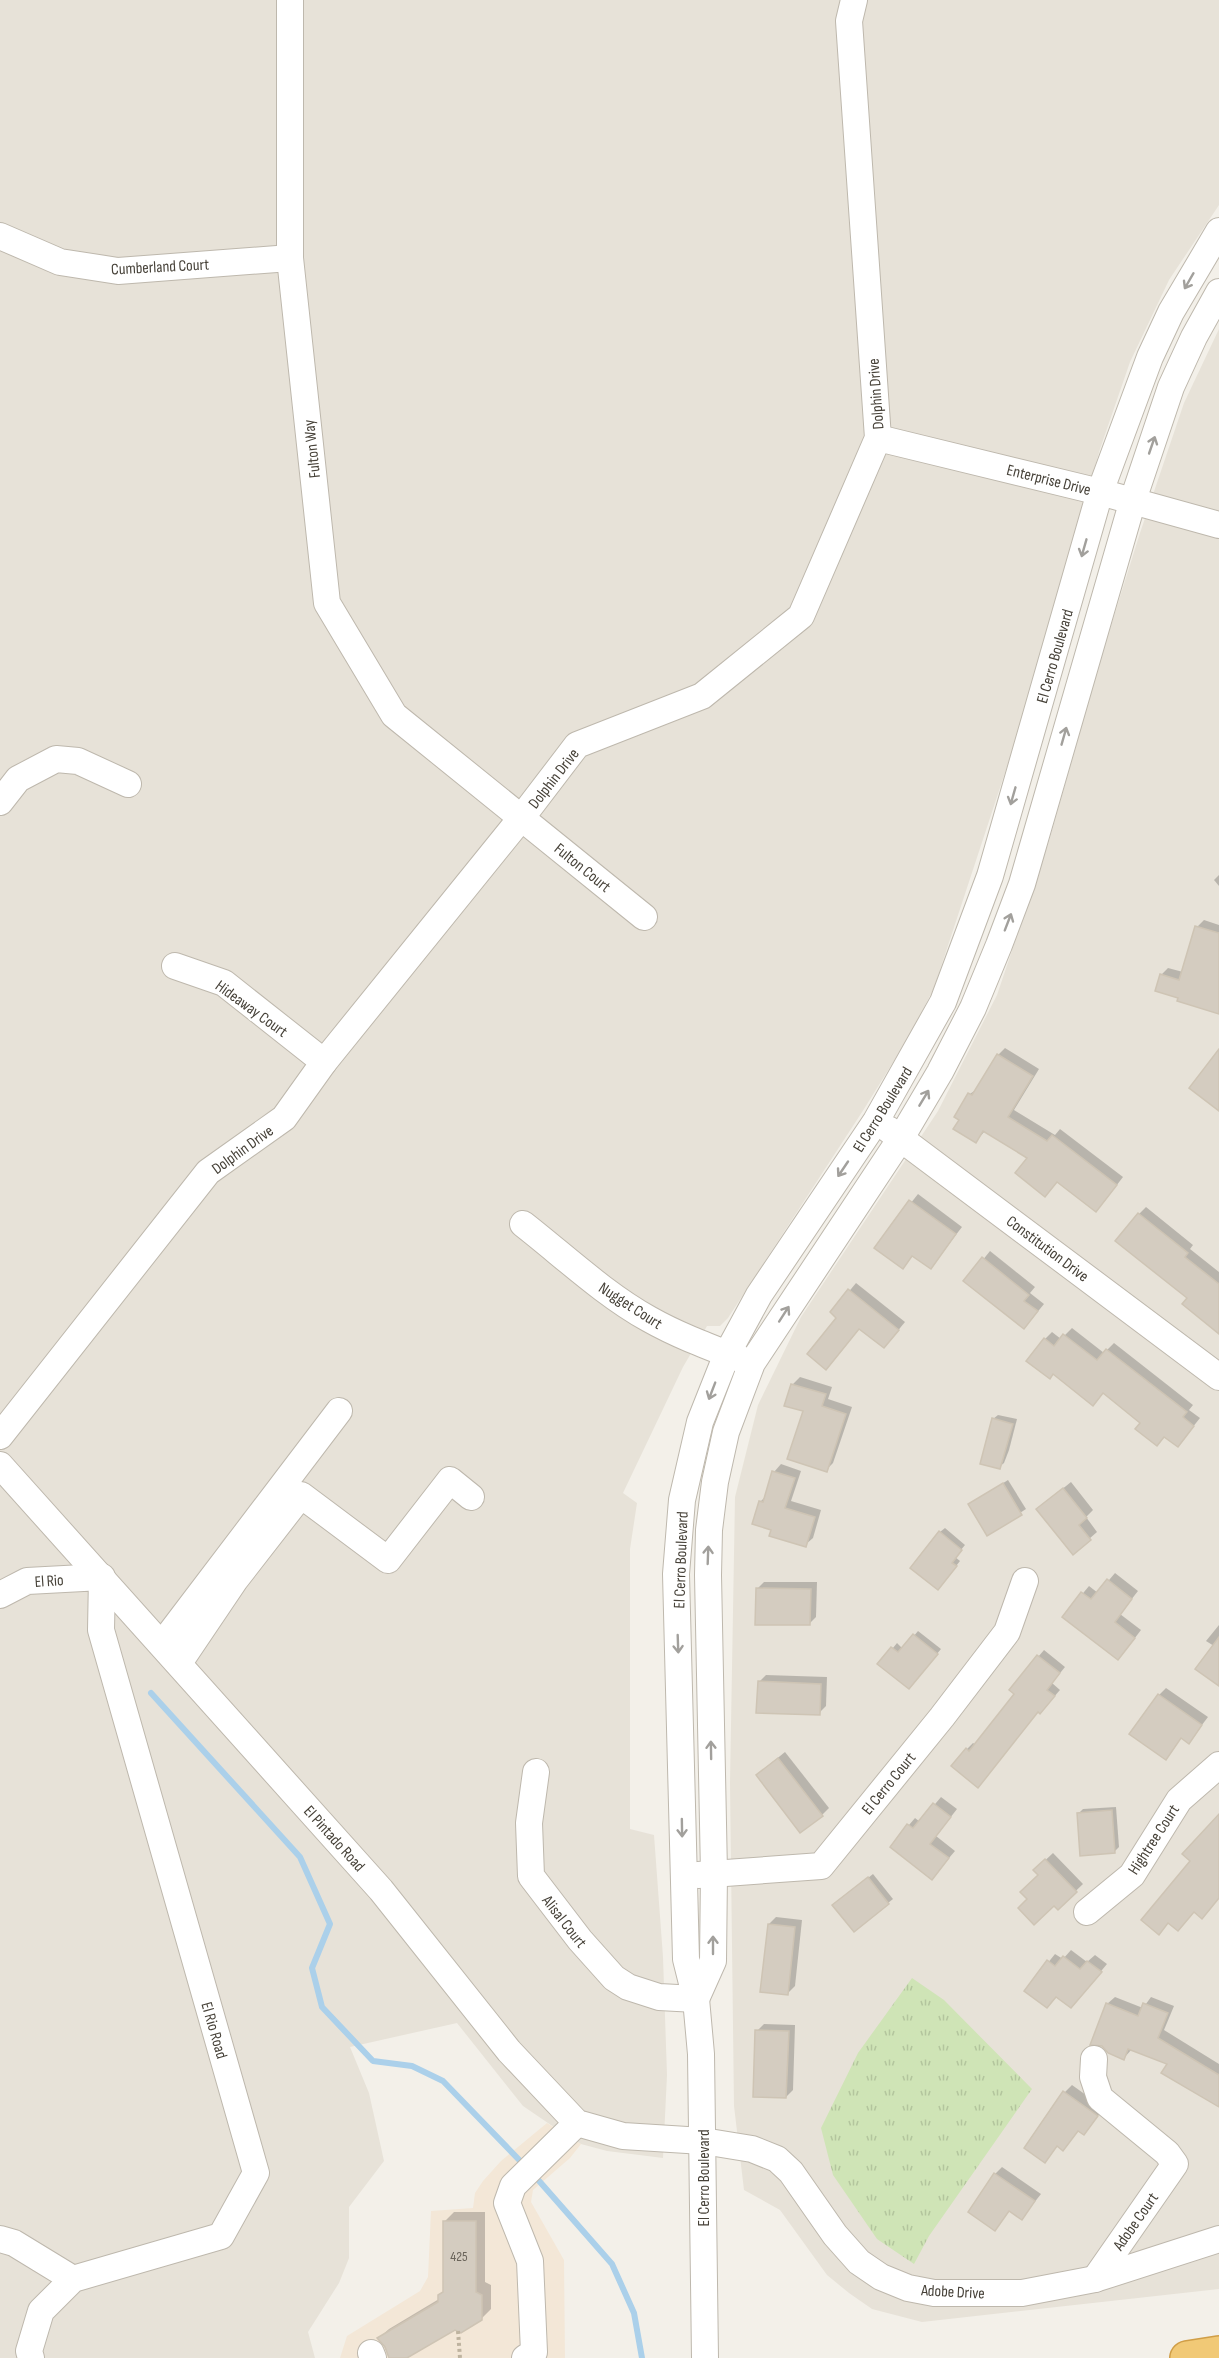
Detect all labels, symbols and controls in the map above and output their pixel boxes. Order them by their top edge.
street label: Cumberland Court [111,255,210,280]
one-way arrow [1183,272,1195,289]
street label: Dolphin Drive [865,358,888,430]
street label: Fulton Way [300,419,325,479]
one-way arrow [1147,436,1158,455]
street label: Enterprise Drive [1005,461,1093,500]
one-way arrow [1078,538,1089,557]
street label: El Cerro Boulevard [1033,607,1078,706]
one-way arrow [1059,726,1070,745]
street label: Dolphin Drive [525,745,584,813]
one-way arrow [1007,786,1018,805]
street label: Fulton Court [550,840,614,897]
one-way arrow [1003,913,1014,932]
street label: Hideaway Court [211,977,291,1042]
street label: El Cerro Boulevard [849,1064,917,1156]
one-way arrow [919,1090,931,1107]
street label: Dolphin Drive [208,1122,277,1179]
one-way arrow [837,1161,849,1177]
street label: Constitution Drive [1002,1212,1092,1286]
street label: Nugget Court [595,1279,666,1334]
one-way arrow [778,1307,790,1323]
one-way arrow [706,1381,717,1400]
street label: El Cerro Boulevard [670,1511,693,1609]
one-way arrow [702,1545,714,1565]
street label: El Rio [34,1571,64,1592]
one-way arrow [672,1634,684,1654]
one-way arrow [706,1740,717,1760]
street label: El Cerro Court [858,1749,920,1819]
street label: Hightree Court [1125,1801,1184,1878]
street label: El Pintado Road [299,1802,368,1876]
one-way arrow [676,1818,688,1838]
street label: Alisal Court [537,1891,590,1952]
one-way arrow [707,1935,719,1955]
street label: El Rio Road [196,2000,231,2061]
street label: El Cerro Boulevard [695,2129,714,2227]
street label: Adobe Court [1109,2189,1163,2255]
house number: 425 [450,2248,468,2265]
street label: Adobe Drive [920,2281,985,2304]

